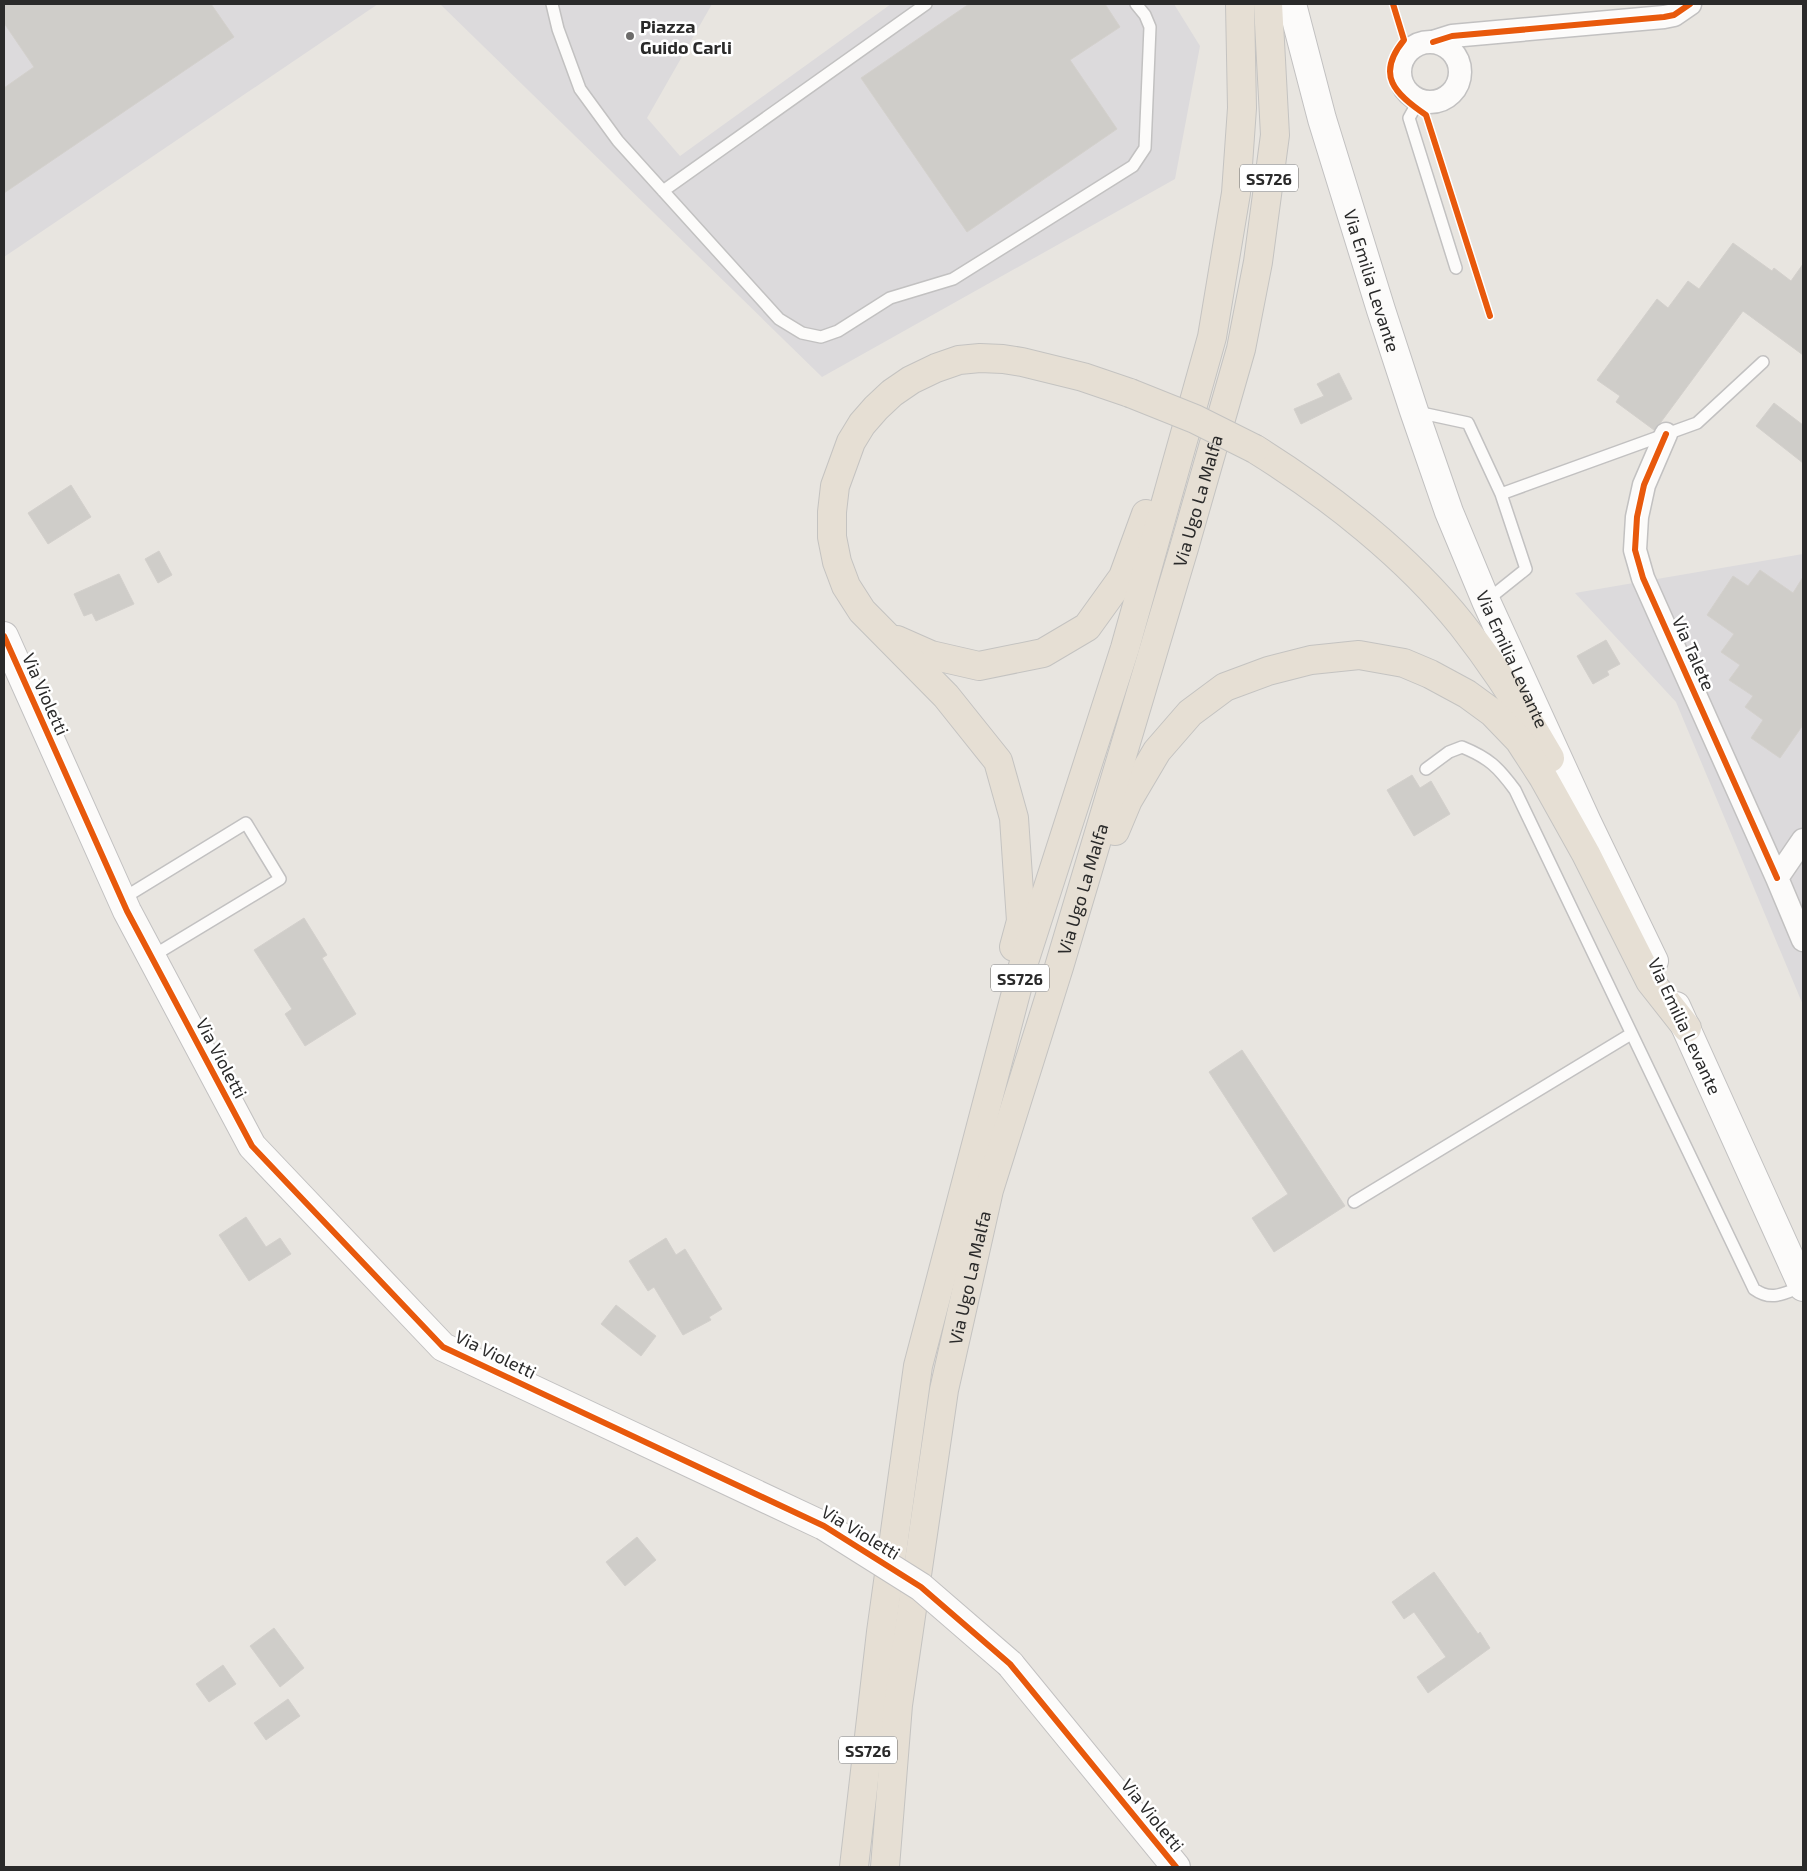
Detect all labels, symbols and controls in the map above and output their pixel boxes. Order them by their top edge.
place label: Piazza Guido Carli [640,15,732,58]
marker: Piazza Guido Carli [624,30,636,42]
road number: SS726 [1240,164,1298,192]
street label: Via Emilia Levante [1339,206,1405,355]
street label: Via Ugo La Malfa [1168,432,1227,569]
street label: Via Emilia Levante [1472,587,1553,731]
street label: Via Talete [1668,612,1720,694]
street label: Via Violetti [18,649,74,739]
street label: Via Ugo La Malfa [1052,821,1112,957]
street label: Via Emilia Levante [1644,954,1726,1098]
road number: SS726 [991,964,1049,991]
street label: Via Violetti [192,1014,252,1102]
street label: Via Ugo La Malfa [944,1209,995,1347]
street label: Via Violetti [452,1325,540,1383]
street label: Via Violetti [818,1500,904,1564]
road number: SS726 [839,1736,897,1764]
street label: Via Violetti [1117,1774,1189,1856]

